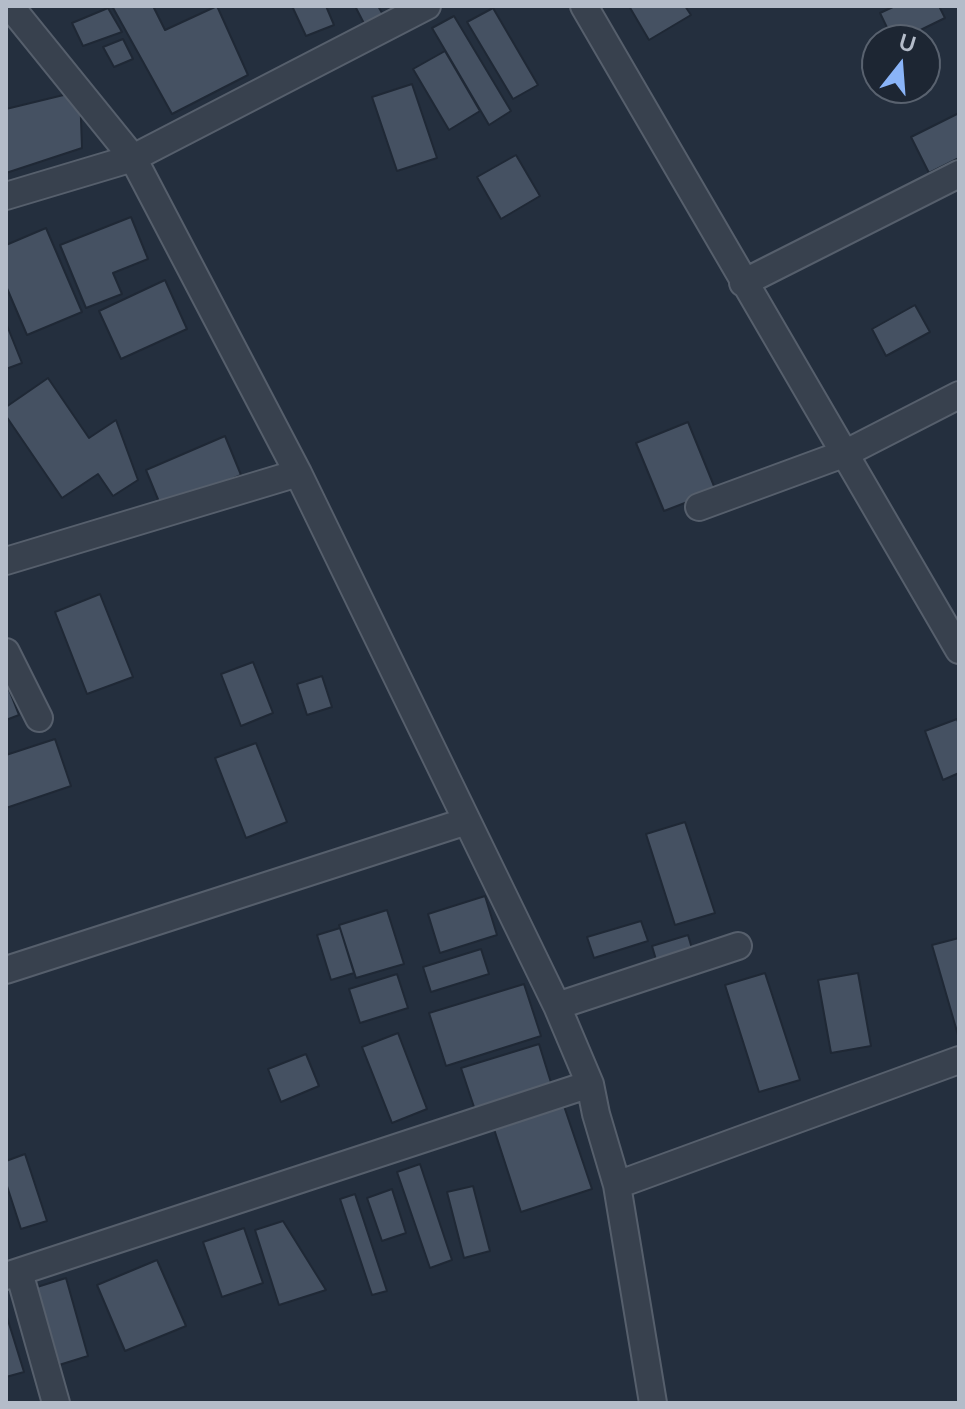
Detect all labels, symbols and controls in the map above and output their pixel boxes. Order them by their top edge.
north arrow [861,24,941,104]
text: U [896,27,919,58]

